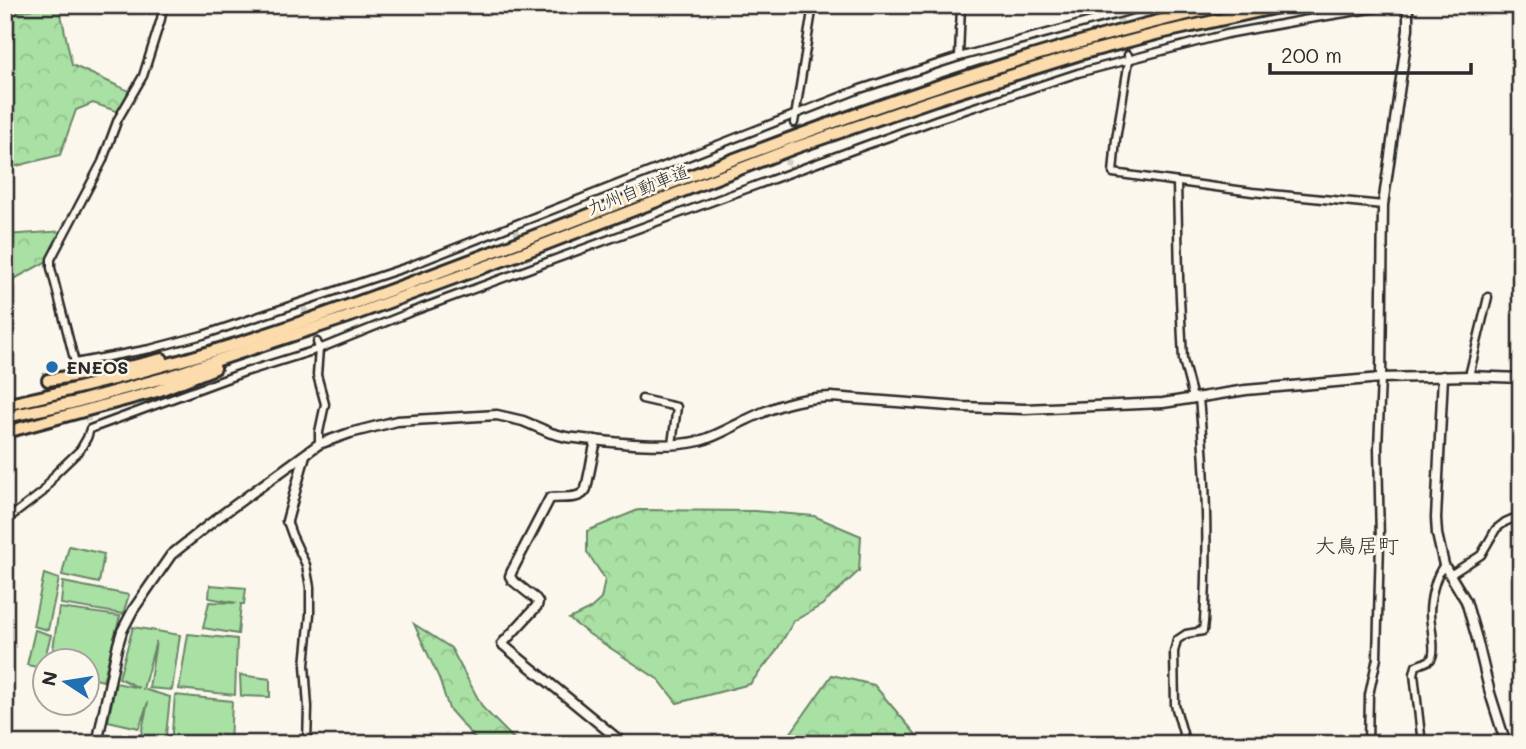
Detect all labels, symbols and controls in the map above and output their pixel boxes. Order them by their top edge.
scale bar [1270,32,1472,76]
text: 200 m [1281,41,1342,68]
street label: 九州自動車道 [583,158,693,220]
place label: ENEOS [66,355,129,379]
marker: ENEOS [44,359,60,375]
district label: 大鳥居町 [1315,531,1399,558]
north arrow [32,648,102,718]
text: N [35,669,63,688]

